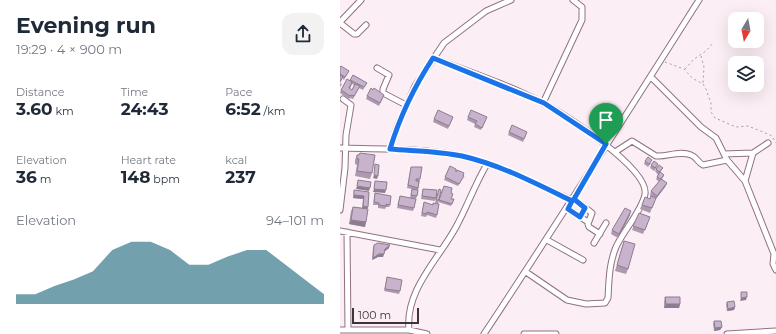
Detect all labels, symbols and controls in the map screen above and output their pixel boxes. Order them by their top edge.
text: Evening run [16,12,156,39]
north arrow [728,12,764,48]
map controls [728,12,764,92]
button: share [282,13,324,55]
text: 19:29 · 4 × 900 m [16,41,122,57]
button: layers [728,56,764,92]
text: Distance [16,85,64,99]
text: Time [121,85,148,99]
text: Pace [225,85,252,99]
text: 3.60 [16,99,53,119]
text: 24:43 [121,99,168,119]
text: 6:52 [225,99,261,119]
pin [589,103,623,144]
text: km [53,104,74,118]
text: /km [261,104,285,118]
icon: arrive [595,109,617,131]
text: Elevation [16,153,67,167]
text: Heart rate [121,153,176,167]
text: kcal [225,153,247,167]
text: 36 [16,167,37,187]
text: 148 [121,167,150,187]
text: 237 [225,167,256,187]
text: m [37,172,51,186]
text: bpm [150,172,180,186]
text: Elevation [16,212,76,228]
text: 94–101 m [266,212,324,228]
scale bar [352,306,419,325]
text: 100 m [358,308,391,322]

